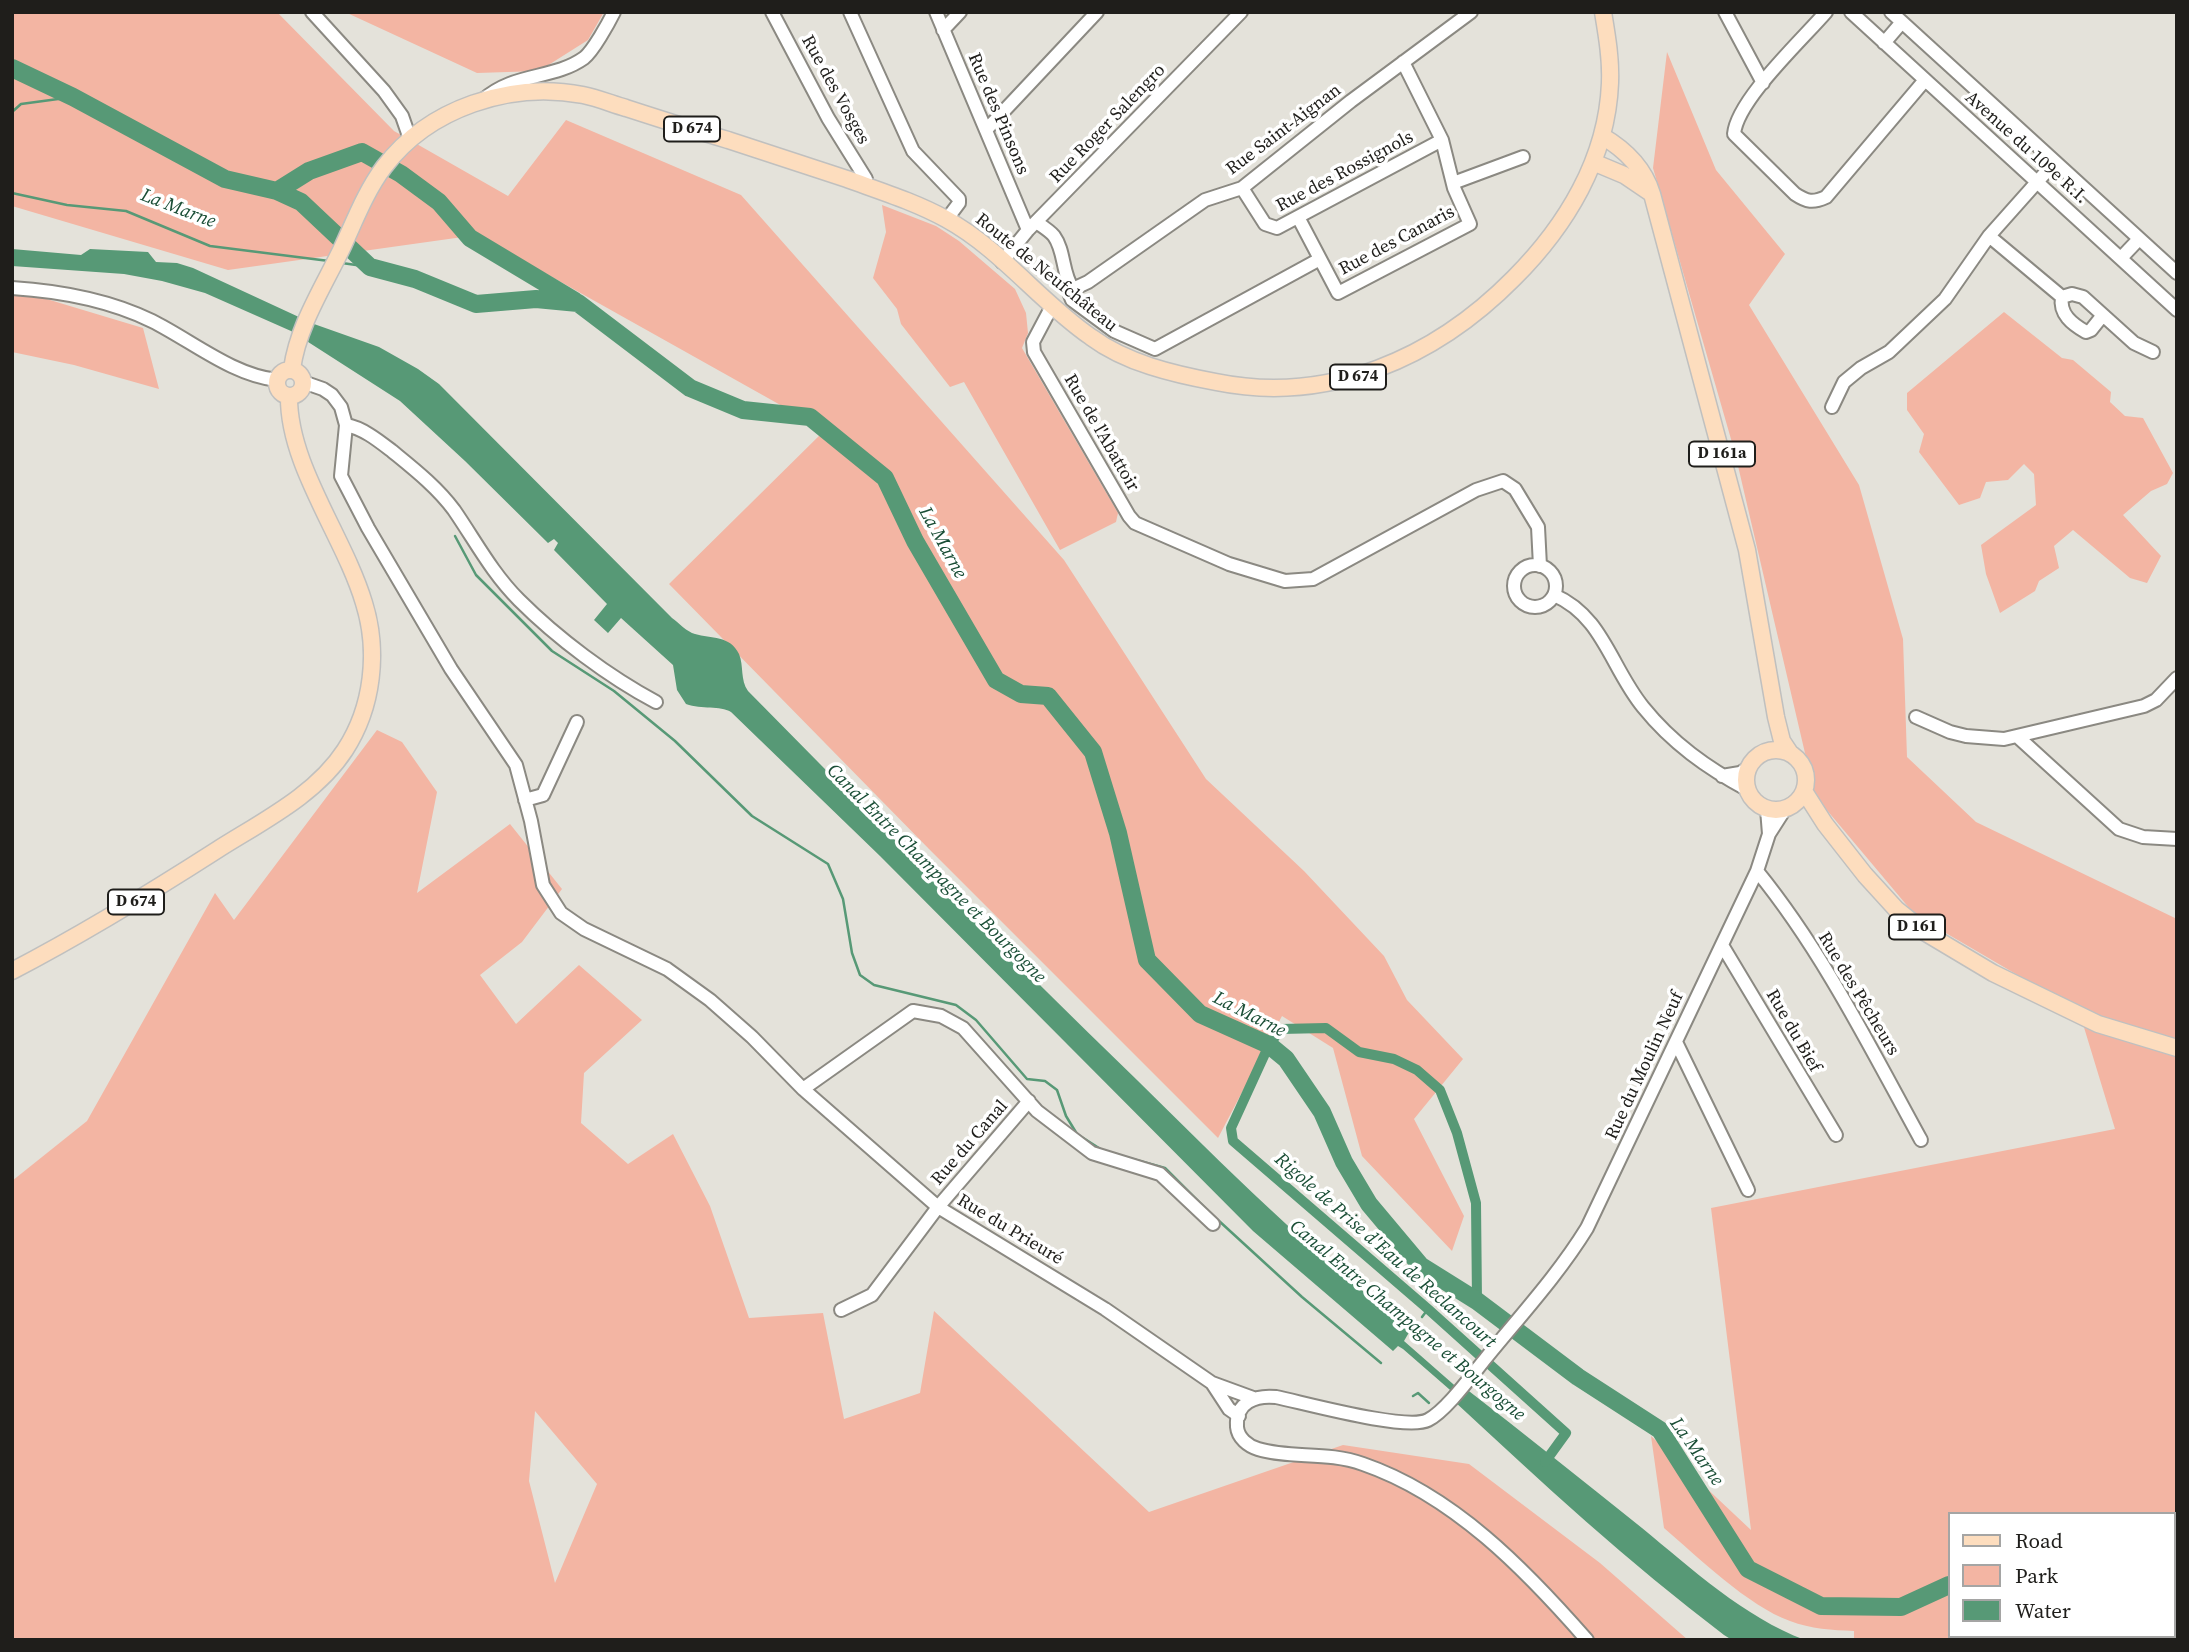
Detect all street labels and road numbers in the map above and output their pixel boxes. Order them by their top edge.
street label: Rue des Vosges [796,32,874,148]
street label: Rue des Pinsons [963,50,1033,178]
street label: Rue Roger Salengro [1046,60,1170,188]
street label: Rue Saint-Aignan [1222,80,1346,180]
street label: Avenue du 109e R.I. [1960,87,2092,209]
road number: D 674 [664,116,720,141]
street label: Rue des Rossignols [1273,127,1417,217]
street label: Rue des Canaris [1336,201,1458,281]
street label: Route de Neufchâteau [971,209,1121,337]
road number: D 674 [1330,364,1386,390]
street label: Rue de l'Abattoir [1059,371,1143,495]
road number: D 161a [1689,442,1755,467]
road number: D 674 [108,890,164,914]
road number: D 161 [1889,914,1945,939]
street label: Rue des Pêcheurs [1813,928,1903,1060]
street label: Rue du Bief [1761,986,1825,1076]
street label: Rue du Moulin Neuf [1601,989,1689,1143]
street label: Rue du Canal [927,1096,1013,1190]
street label: Rue du Prieuré [953,1190,1067,1270]

